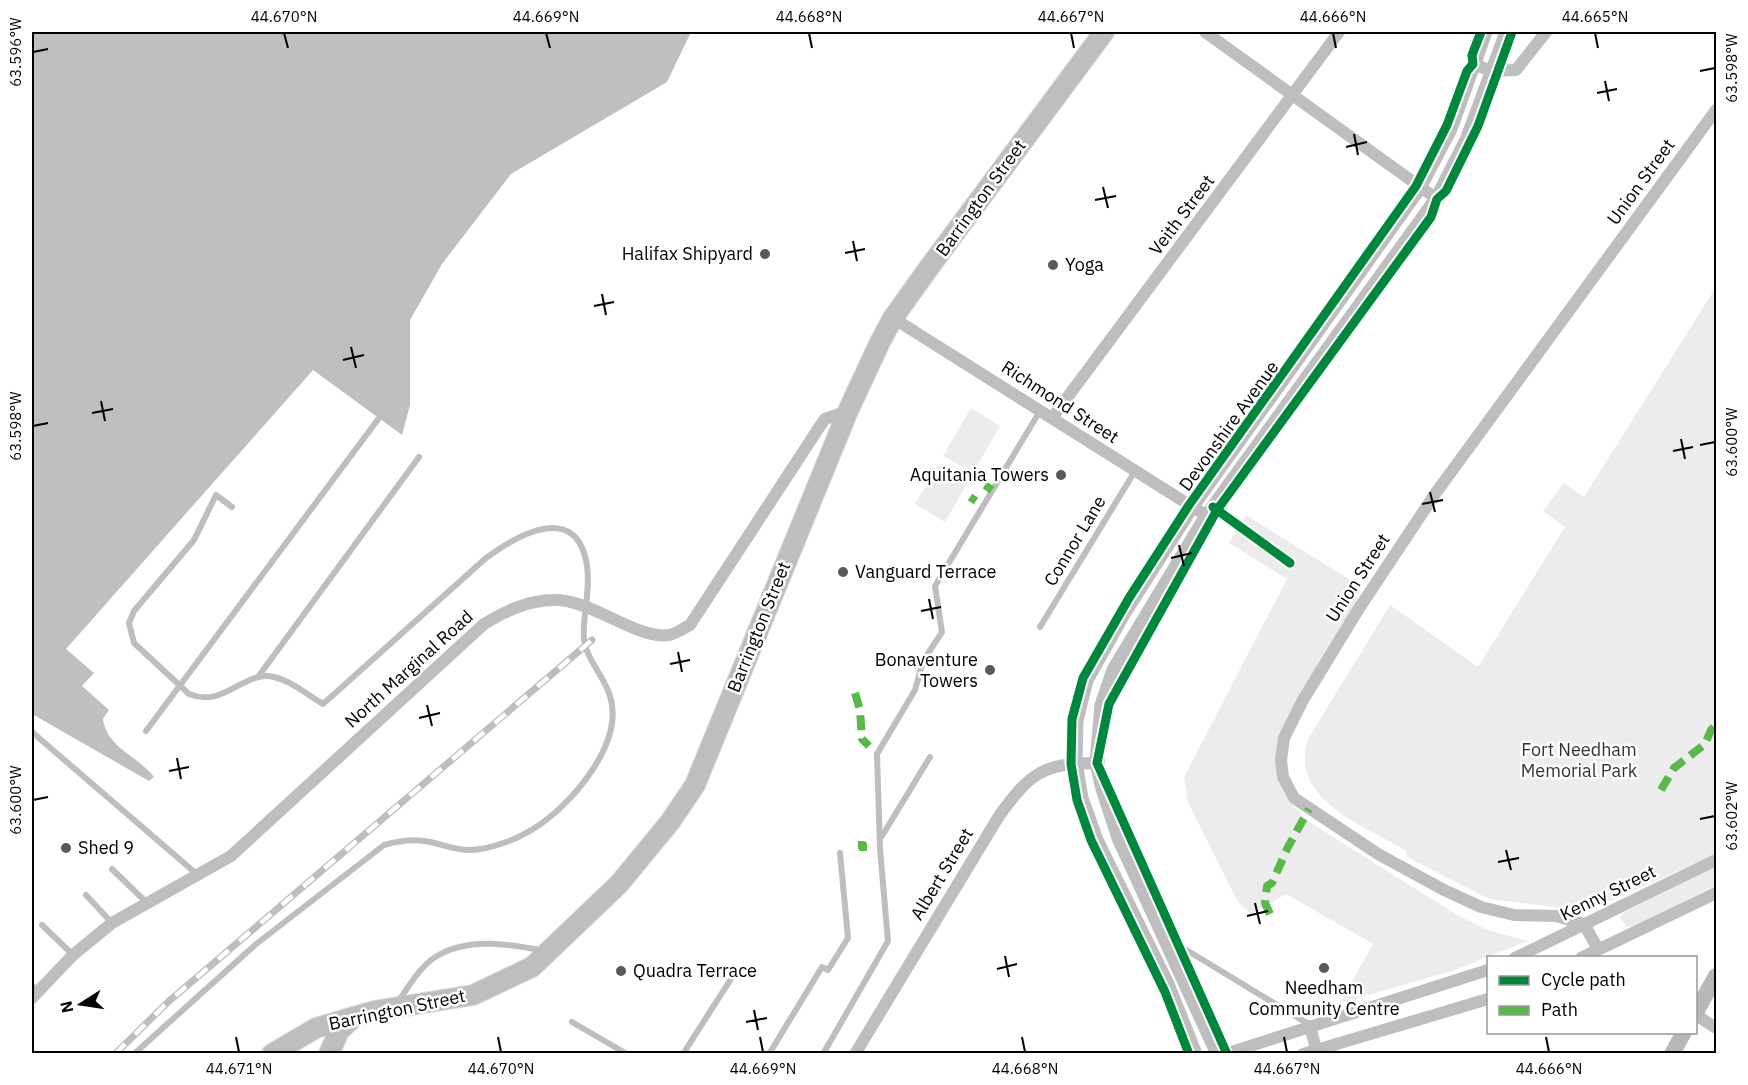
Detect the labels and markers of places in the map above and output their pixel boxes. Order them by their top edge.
place label: Halifax Shipyard [622,242,753,265]
marker: Halifax Shipyard [758,247,772,261]
place label: Yoga [1065,253,1104,276]
marker: Yoga [1046,258,1060,272]
place label: Aquitania Towers [910,463,1049,486]
marker: Aquitania Towers [1054,468,1068,482]
place label: Vanguard Terrace [855,560,996,583]
marker: Vanguard Terrace [836,565,850,579]
place label: Bonaventure Towers [875,648,978,692]
marker: Bonaventure Towers [983,663,997,677]
place label: Shed 9 [78,836,134,859]
marker: Shed 9 [59,841,73,855]
place label: Quadra Terrace [633,959,757,982]
marker: Needham Community Centre [1317,961,1331,975]
marker: Quadra Terrace [614,964,628,978]
place label: Needham Community Centre [1248,976,1400,1020]

